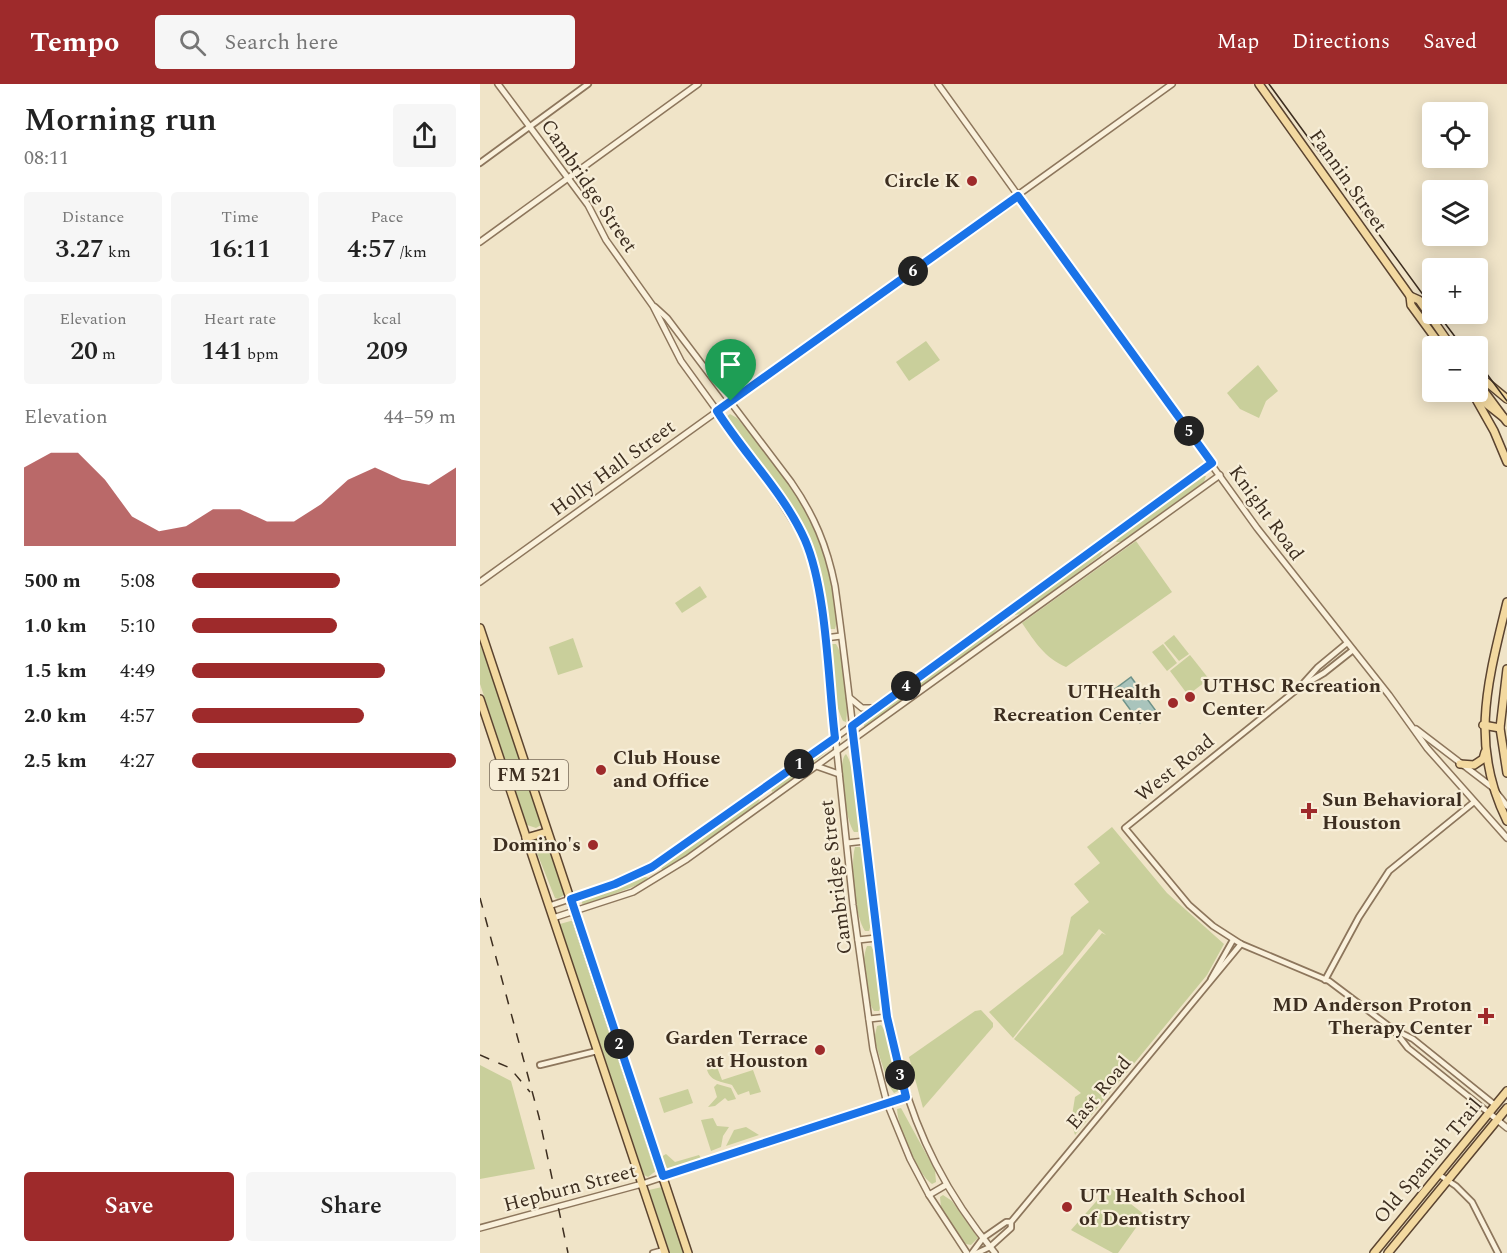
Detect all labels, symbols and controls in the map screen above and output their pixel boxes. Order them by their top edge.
search box [155,15,575,69]
text: Tempo [30,21,119,64]
icon: search [176,26,209,59]
text: Search here [224,26,338,59]
text: Map [1217,26,1259,58]
text: Directions [1292,26,1390,58]
text: Saved [1423,26,1477,58]
text: Morning run [24,95,217,145]
map controls [1422,102,1488,402]
button: locate [1422,102,1488,168]
button: share [393,104,456,167]
street label: Cambridge Street [533,113,645,259]
street label: Fannin Street [1301,123,1395,239]
text: 08:11 [24,143,69,173]
place label: Circle K [884,166,961,196]
marker: Circle K [965,174,979,188]
button: layers [1422,180,1488,246]
text: Distance [62,205,124,229]
text: Time [221,205,259,229]
text: Pace [370,205,404,229]
text: 3.27 [55,229,104,269]
text: 16:11 [209,229,271,269]
text: 4:57 [347,229,396,269]
text: km [104,240,131,264]
text: /km [396,240,427,264]
pin: 6 [898,256,928,286]
button: + [1422,258,1488,324]
text: 6 [909,259,917,283]
text: Elevation [59,307,127,331]
text: Heart rate [204,307,276,331]
text: kcal [373,307,401,331]
text: 20 [70,331,98,371]
text: 141 [201,331,243,371]
text: 209 [366,331,408,371]
button: − [1422,336,1488,402]
pin [705,339,756,401]
text: m [98,342,116,366]
text: bpm [243,342,279,366]
icon: arrive [714,348,747,381]
text: Elevation [24,402,108,432]
text: 44–59 m [384,402,456,432]
street label: Holly Hall Street [544,412,682,524]
pin: 5 [1174,416,1204,446]
text: 5 [1185,419,1193,443]
street label: Knight Road [1221,459,1311,567]
text: 500 m [24,566,81,596]
text: 5:08 [120,566,155,596]
text: 1.0 km [24,611,87,641]
text: 5:10 [120,611,155,641]
text: 1.5 km [24,656,87,686]
text: 4:49 [120,656,155,686]
pin: 4 [891,671,921,701]
place label: UTHSC Recreation Center [1202,671,1381,724]
text: 4 [902,674,910,698]
place label: UTHealth Recreation Center [993,677,1161,730]
marker: UTHSC Recreation Center [1183,690,1197,704]
marker: UTHealth Recreation Center [1166,696,1180,710]
text: 2.0 km [24,701,87,731]
text: 4:57 [120,701,155,731]
street label: West Road [1129,727,1221,809]
place label: Club House and Office [613,743,720,796]
text: 2.5 km [24,746,87,776]
text: 4:27 [120,746,155,776]
pin: 1 [784,749,814,779]
text: 1 [795,752,803,776]
road number: FM 521 [490,760,568,790]
marker: Club House and Office [594,763,608,777]
place label: Sun Behavioral Houston [1322,785,1462,838]
street label: Cambridge Street [812,798,860,956]
marker: Sun Behavioral Houston [1300,802,1318,820]
place label: Domino's [492,830,581,860]
marker: Domino's [586,838,600,852]
place label: MD Anderson Proton Therapy Center [1272,990,1472,1043]
marker: MD Anderson Proton Therapy Center [1477,1007,1495,1025]
place label: Garden Terrace at Houston [665,1023,808,1076]
pin: 2 [604,1029,634,1059]
text: 2 [615,1032,623,1056]
marker: Garden Terrace at Houston [813,1043,827,1057]
street label: East Road [1059,1049,1139,1137]
pin: 3 [885,1060,915,1090]
text: 3 [896,1063,904,1087]
street label: Old Spanish Trail [1366,1092,1490,1230]
street label: Hepburn Street [500,1156,640,1220]
button: Save [24,1172,234,1241]
button: Share [246,1172,456,1241]
place label: UT Health School of Dentistry [1079,1181,1246,1234]
marker: UT Health School of Dentistry [1060,1200,1074,1214]

